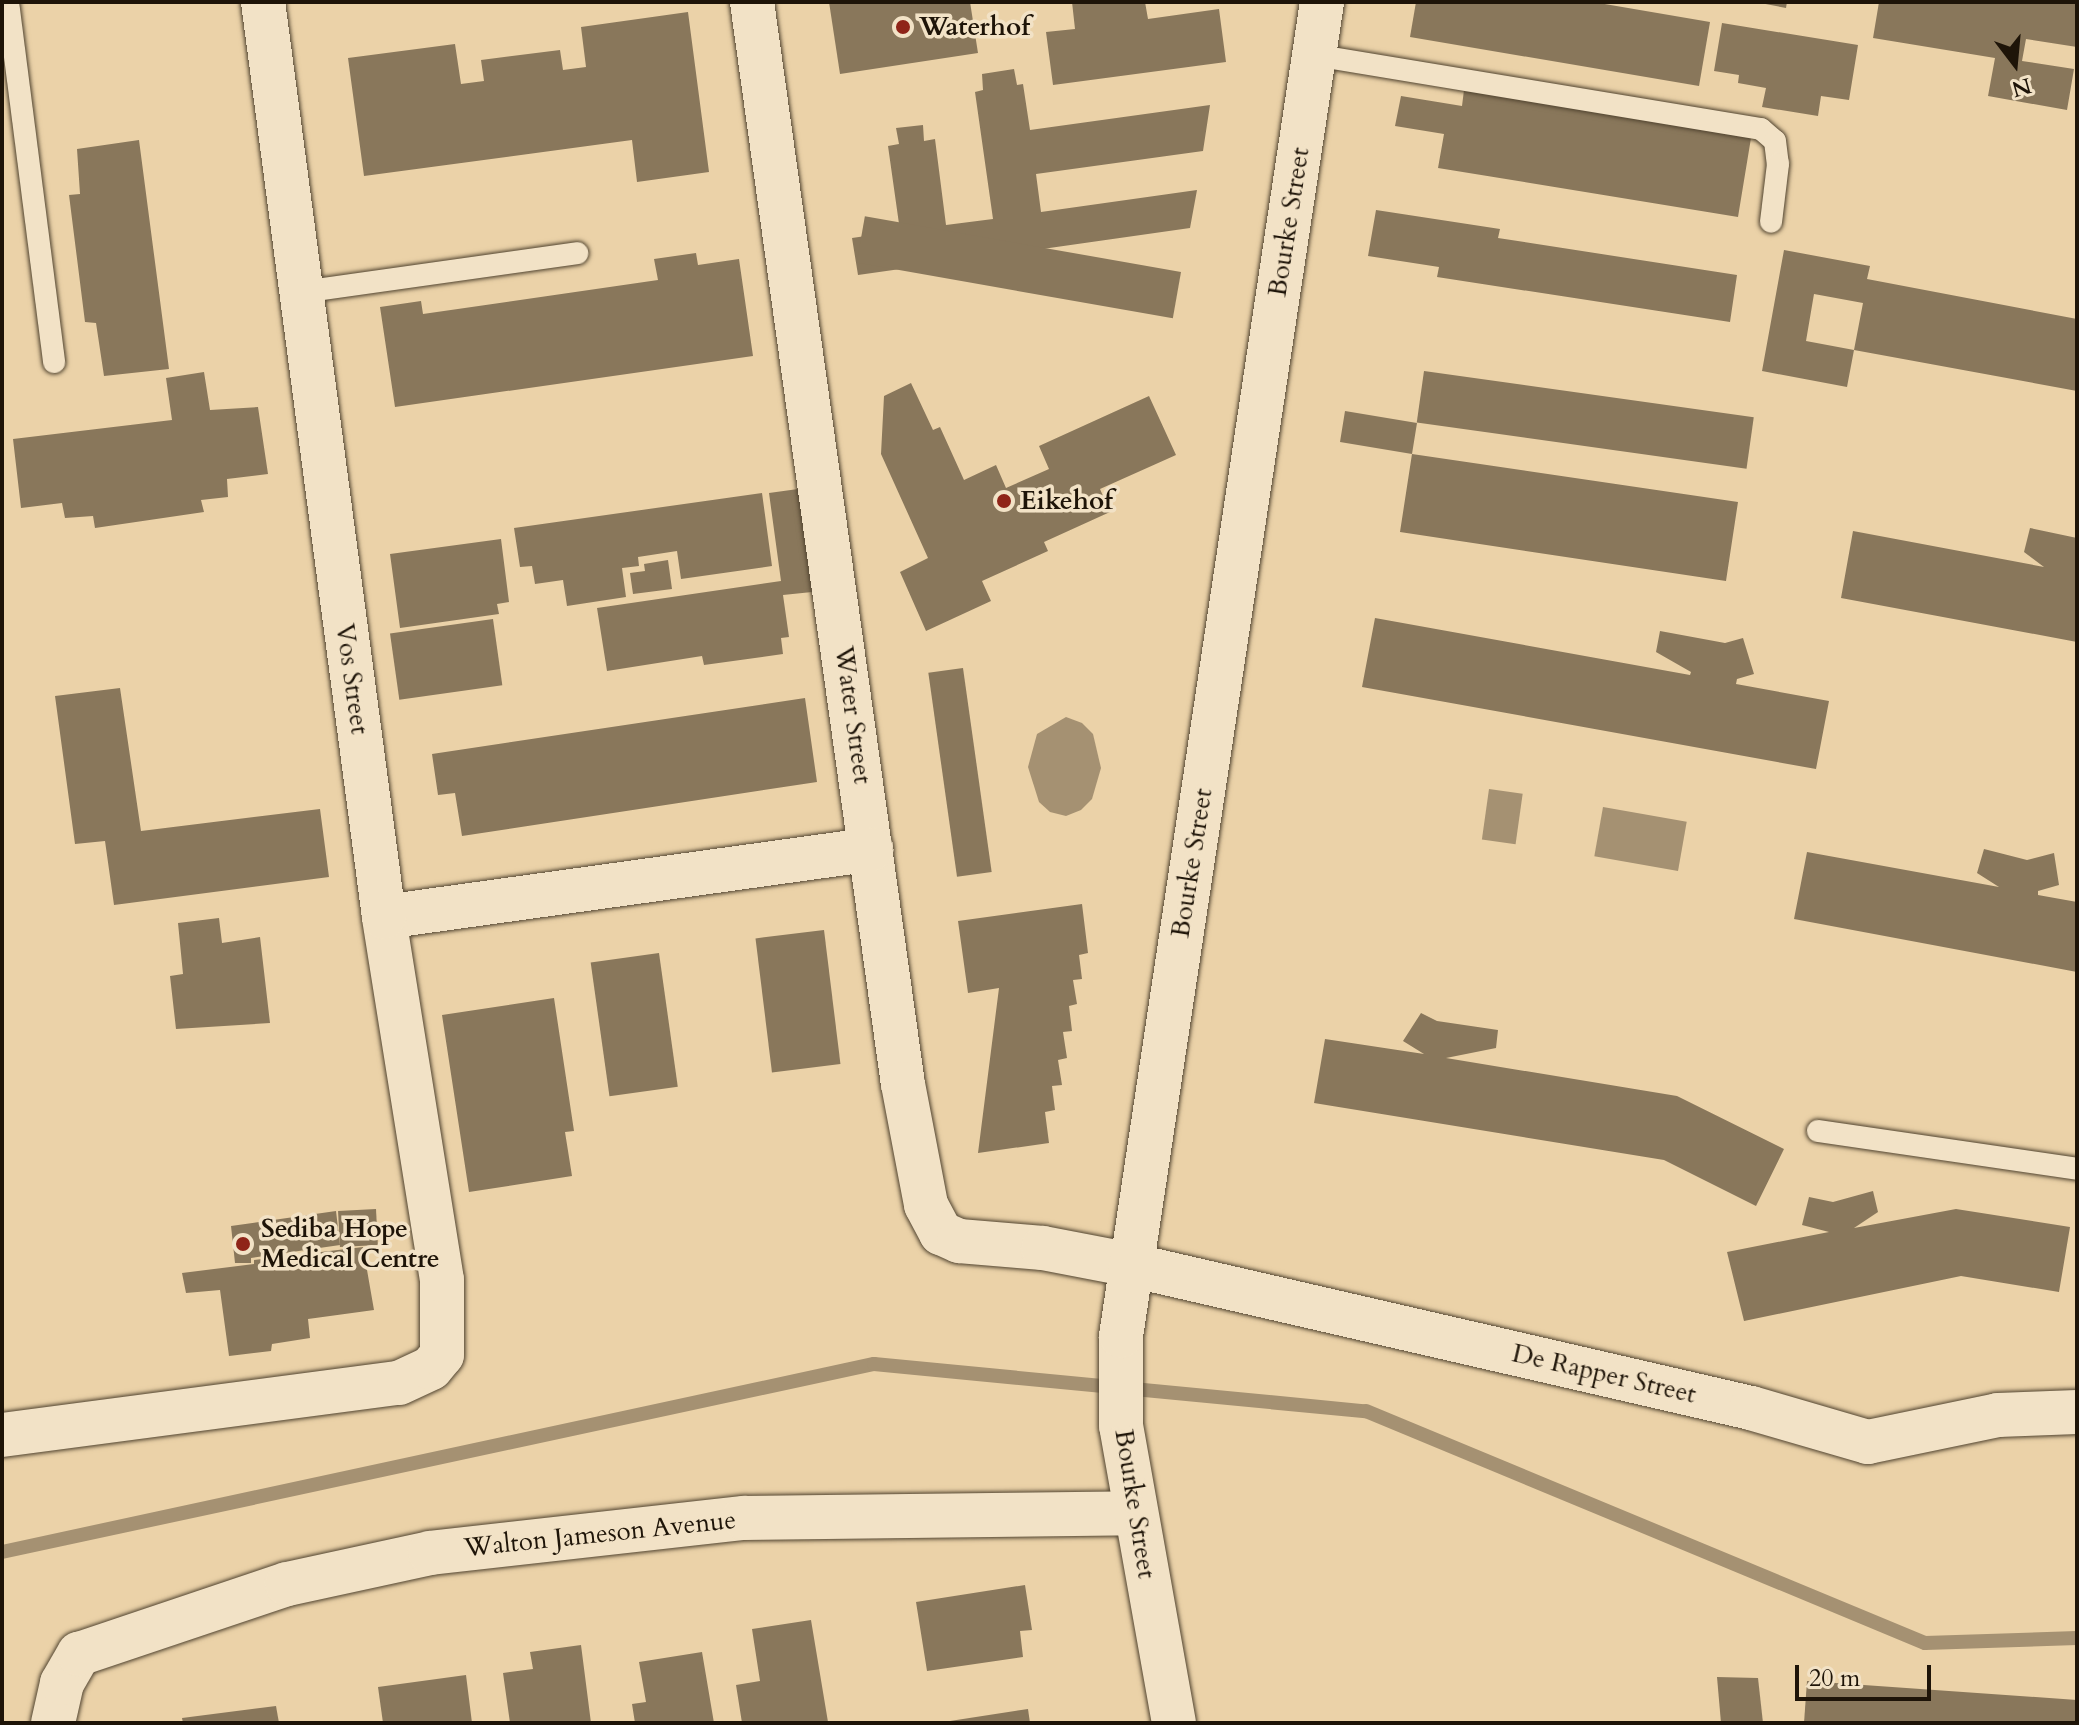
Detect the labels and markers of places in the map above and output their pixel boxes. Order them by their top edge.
place label: Waterhof [919,11,1030,43]
marker: Waterhof [894,18,912,36]
place label: Eikehof [1020,485,1113,517]
marker: Eikehof [995,492,1013,510]
place label: Sediba Hope Medical Centre [261,1213,440,1274]
marker: Sediba Hope Medical Centre [232,1233,254,1255]

